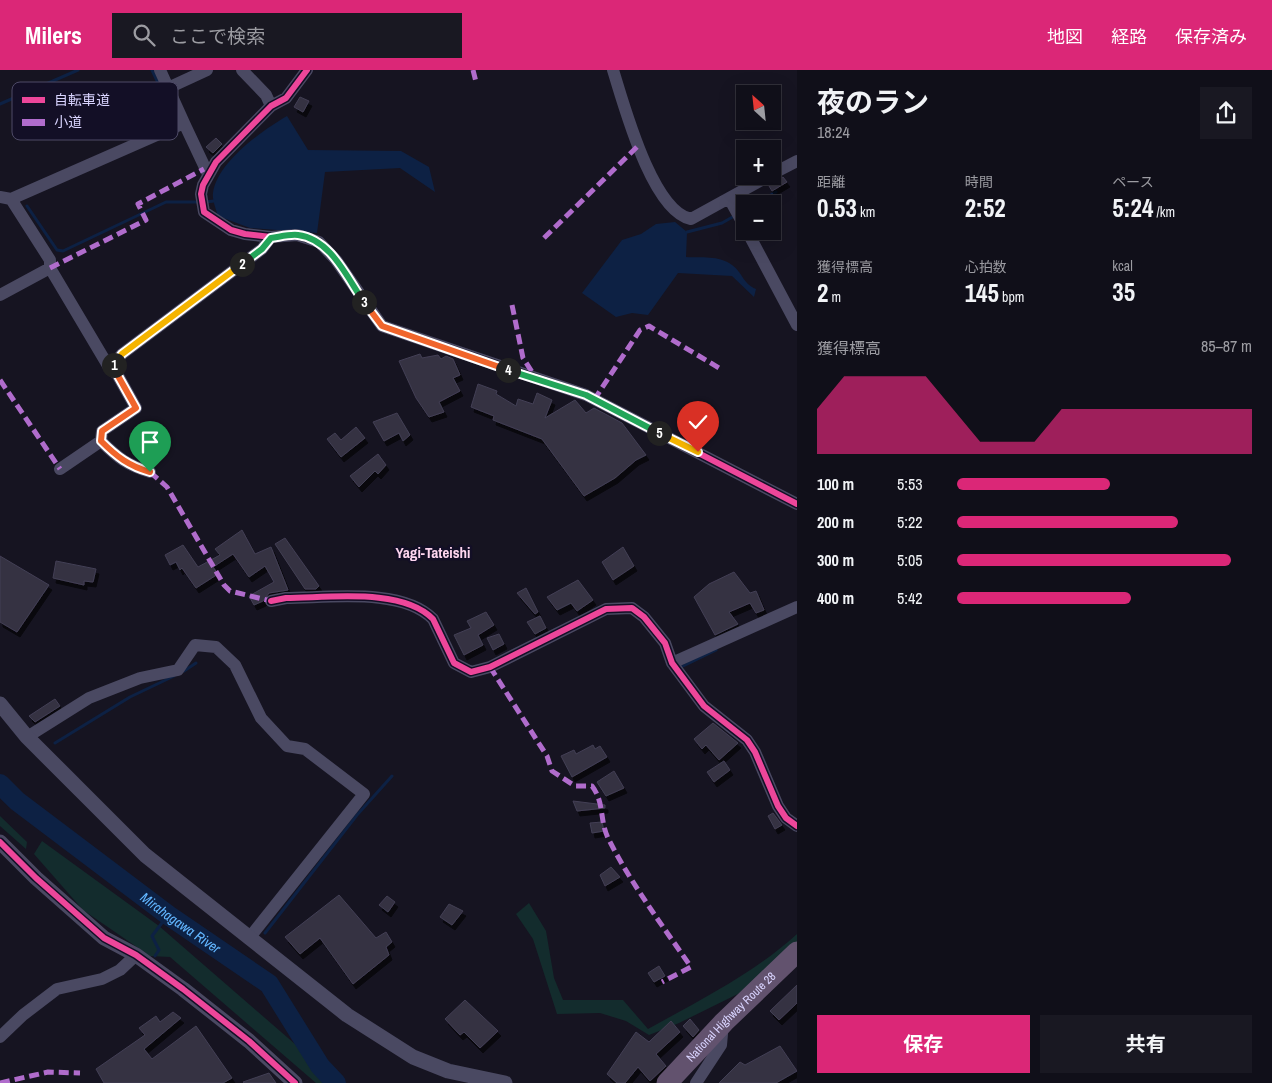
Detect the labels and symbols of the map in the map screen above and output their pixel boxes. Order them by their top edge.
legend [12,82,178,140]
north arrow [736,85,781,130]
text: 自転車道 [54,91,110,109]
text: 小道 [54,113,82,131]
pin: 2 [230,252,254,276]
pin: 3 [352,290,376,314]
pin: 1 [102,352,126,378]
pin: 4 [496,358,520,382]
pin [677,401,719,452]
pin: 5 [646,420,672,446]
pin [129,421,171,472]
district label: Yagi-Tateishi [396,542,471,563]
water label: Mirahagawa River [137,888,225,958]
street label: National Highway Route 28 [683,969,779,1065]

